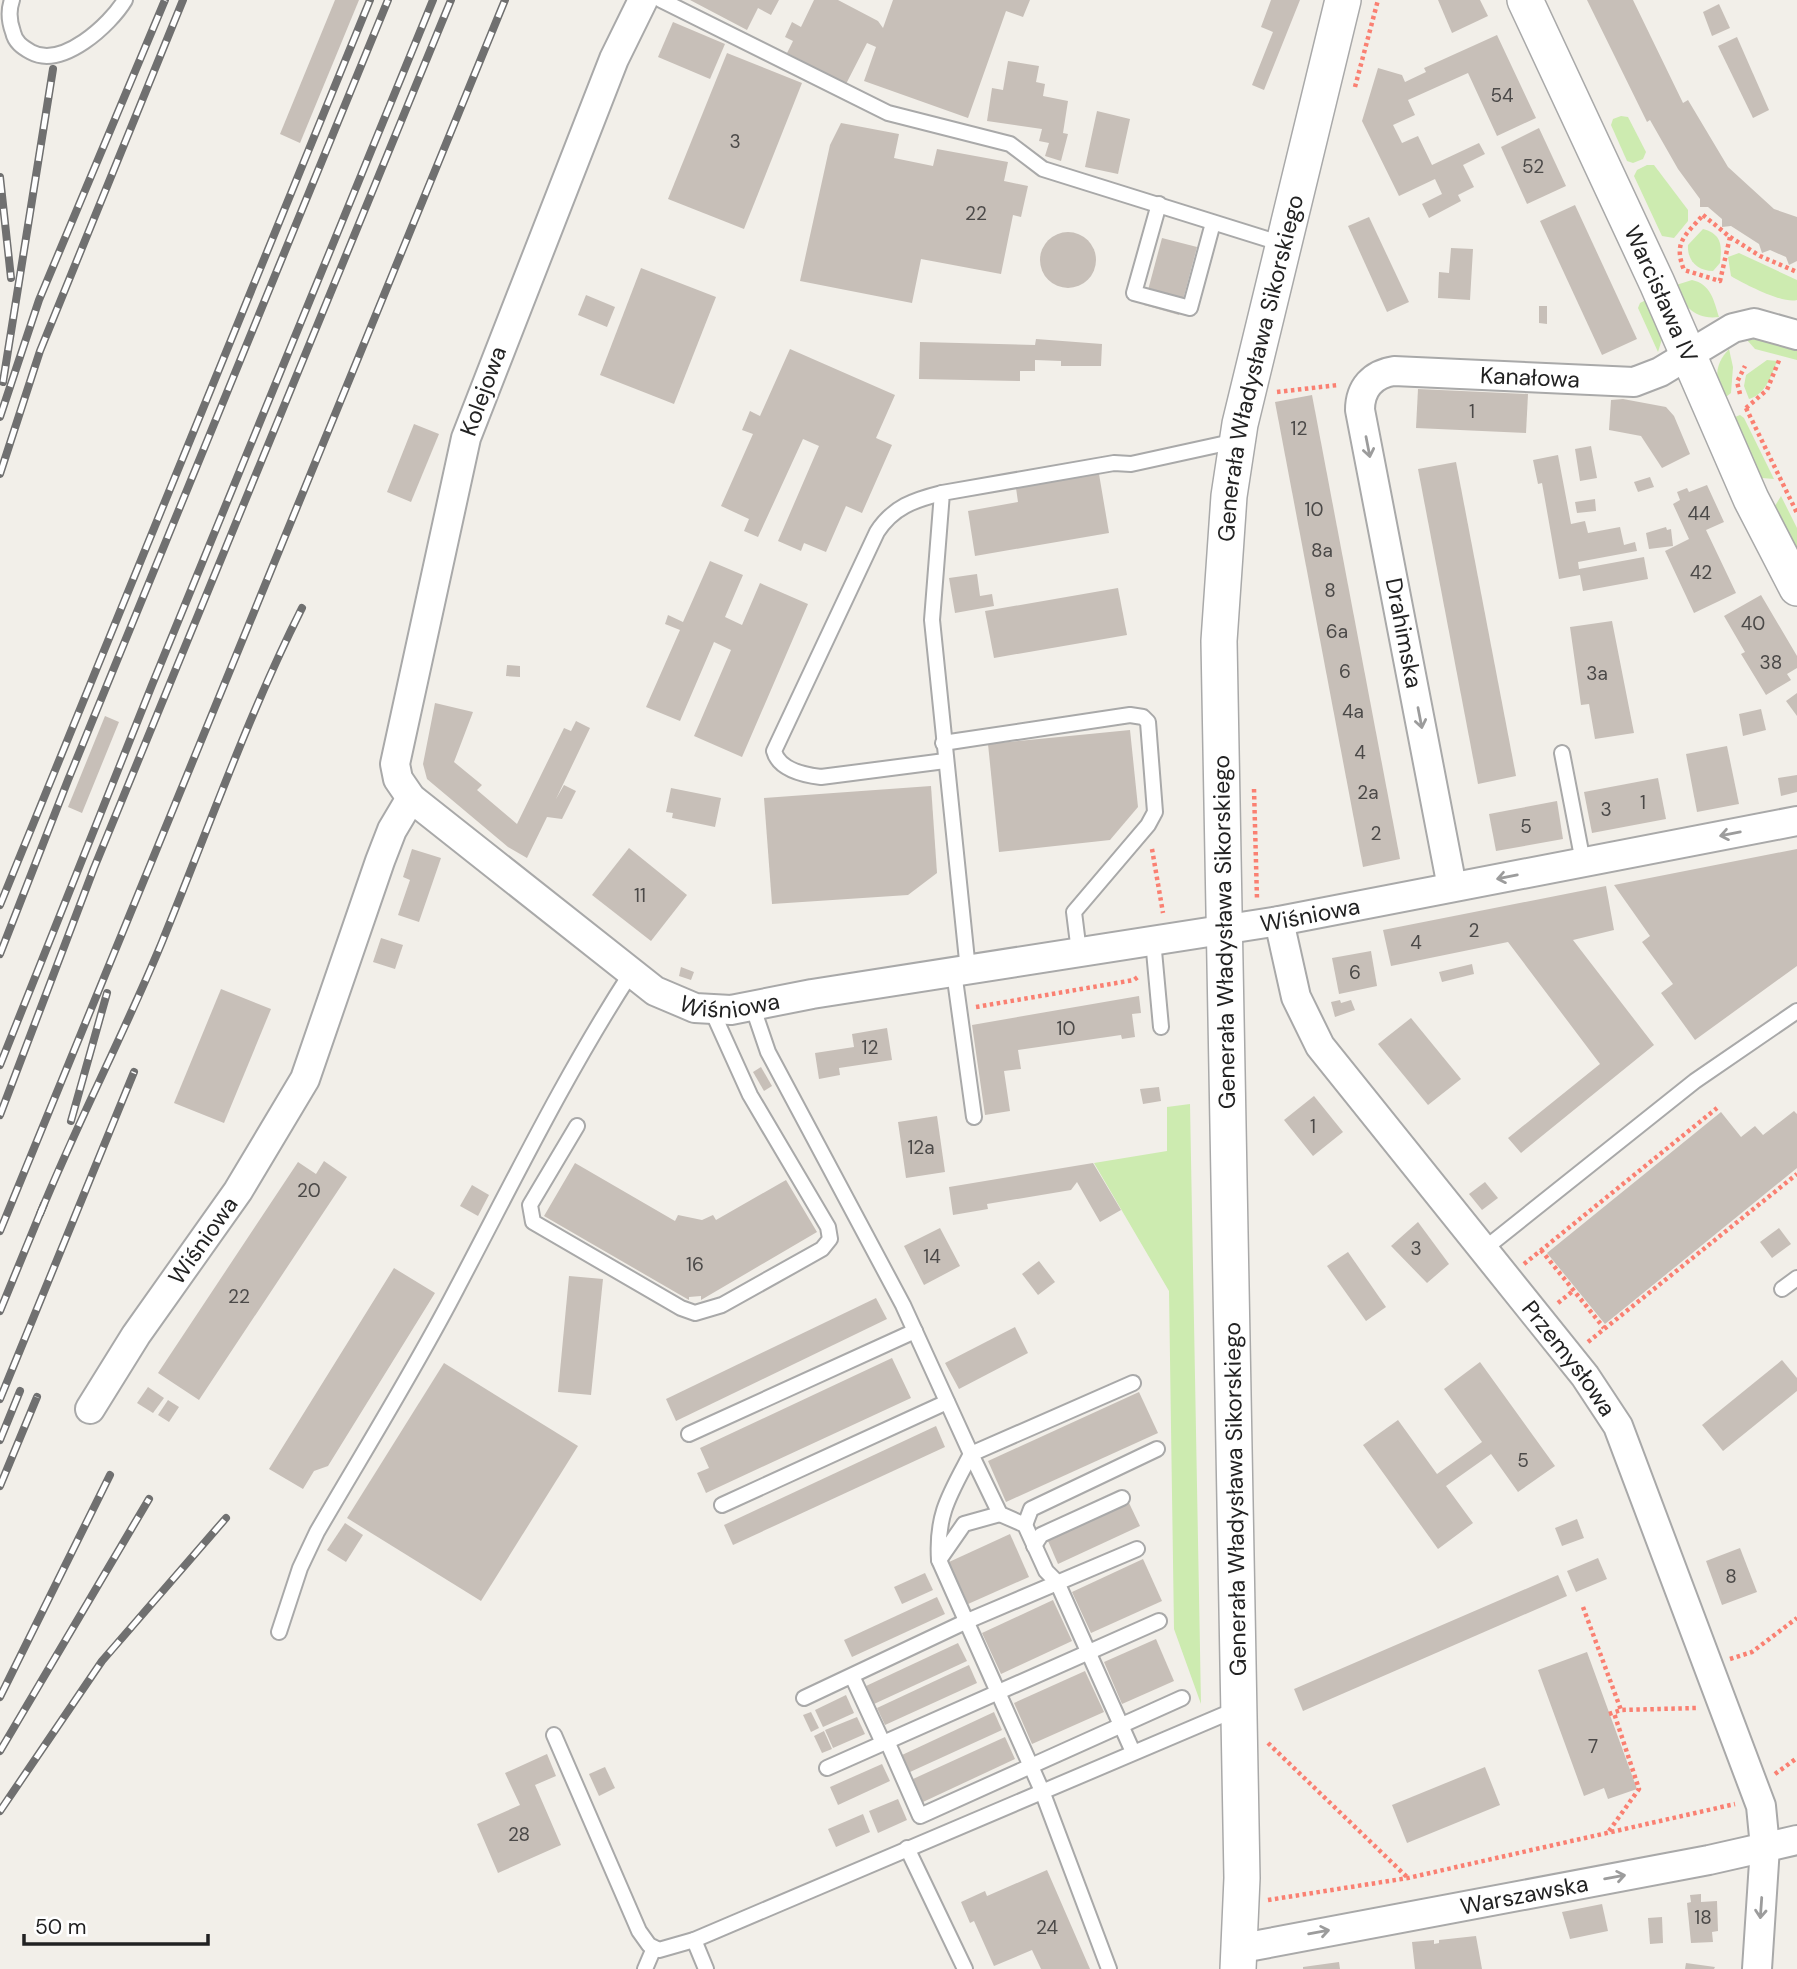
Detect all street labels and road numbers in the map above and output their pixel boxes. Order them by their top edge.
street label: Generała Władysława Sikorskiego [1211,191,1310,543]
street label: Warcisława IV [1617,221,1705,367]
street label: Kolejowa [453,342,513,440]
street label: Kanałowa [1479,360,1581,395]
street label: Drahimska [1379,575,1429,691]
street label: Generała Władysława Sikorskiego [1206,755,1242,1109]
street label: Wiśniowa [1258,891,1362,939]
street label: Wiśniowa [675,986,782,1025]
street label: Wiśniowa [162,1191,244,1290]
street label: Przemysłowa [1515,1294,1622,1422]
street label: Generała Władysława Sikorskiego [1217,1322,1253,1676]
street label: Warszawska [1458,1868,1591,1922]

